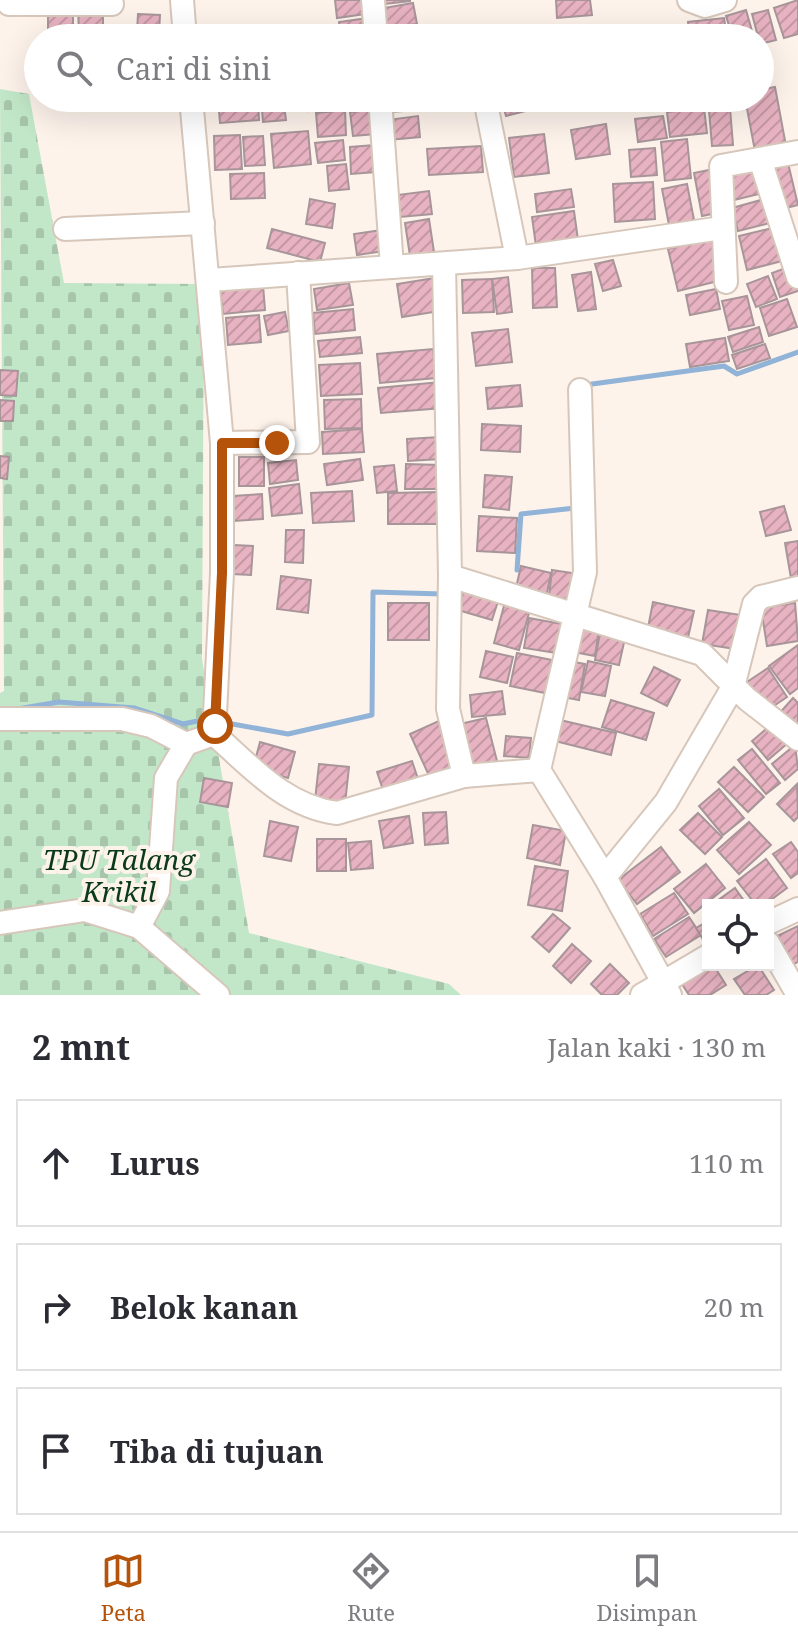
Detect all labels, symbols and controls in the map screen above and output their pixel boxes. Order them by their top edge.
search box [24,24,774,112]
icon: search [52,46,96,90]
text: Cari di sini [116,48,271,89]
route end [259,425,295,461]
route start [197,708,233,744]
park label: TPU Talang Krikil [43,840,196,910]
map controls [702,899,774,971]
button: locate [702,899,774,971]
text: 2 mnt [32,1024,130,1070]
text: Jalan kaki · 130 m [548,1029,766,1065]
icon: ahead [34,1141,78,1185]
text: Lurus [110,1143,200,1184]
text: 110 m [689,1145,764,1181]
icon: right [34,1285,78,1329]
text: Belok kanan [110,1287,298,1328]
text: 20 m [704,1289,764,1325]
icon: arrive [34,1429,78,1473]
text: Tiba di tujuan [110,1431,324,1472]
tab: Peta [101,1549,146,1627]
tab: Rute [347,1549,395,1627]
tab: Disimpan [596,1549,697,1627]

